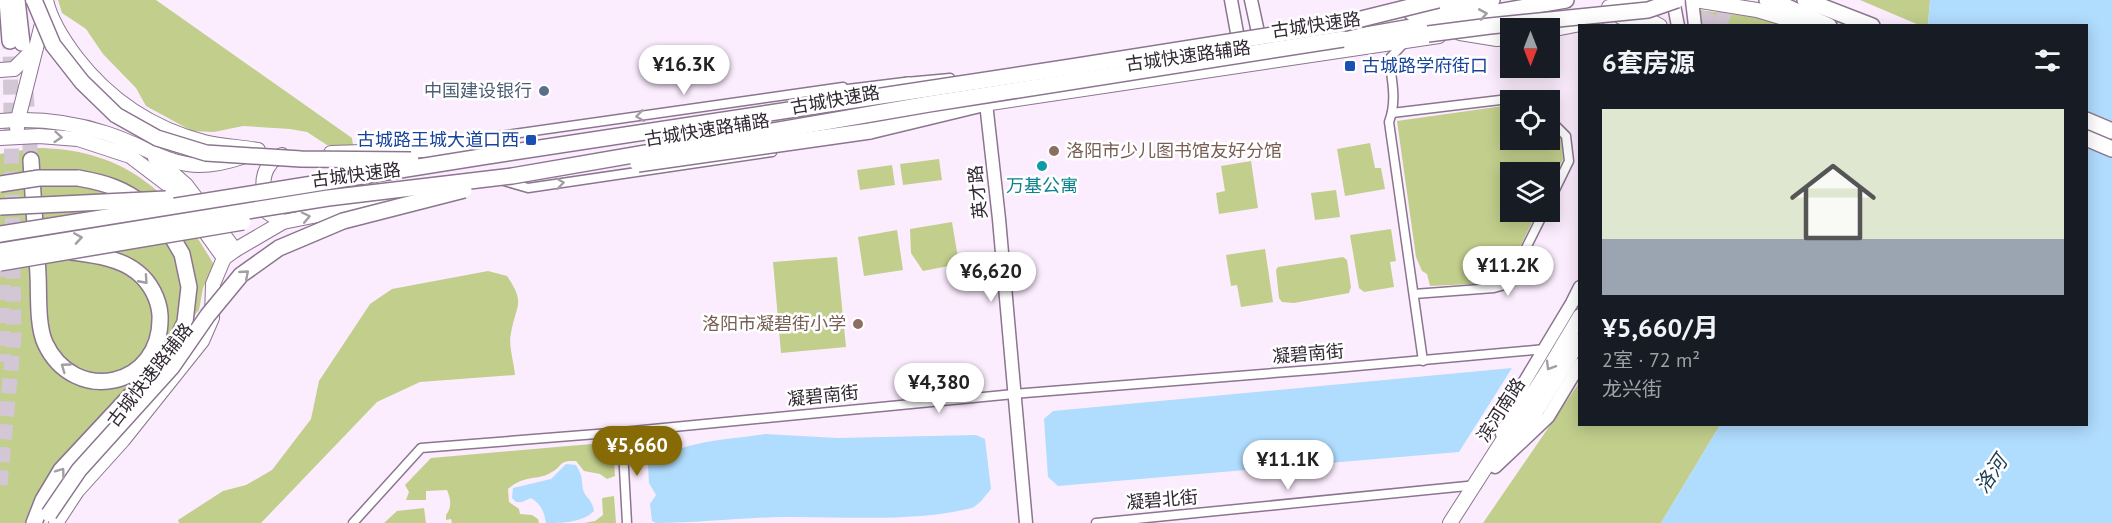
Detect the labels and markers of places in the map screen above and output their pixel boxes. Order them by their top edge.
pin: ¥16.3K [635,45,733,96]
place label: 古城路学府街口 [1362,54,1488,77]
marker: 古城路学府街口 [1343,59,1357,73]
place label: 中国建设银行 [424,79,532,102]
marker: 中国建设银行 [537,84,551,98]
place label: 古城路王城大道口西 [357,128,519,151]
marker: 古城路王城大道口西 [524,133,538,147]
place label: 洛阳市少儿图书馆友好分馆 [1066,139,1282,162]
marker: 洛阳市少儿图书馆友好分馆 [1047,144,1061,158]
marker: 万基公寓 [1035,159,1049,173]
place label: 万基公寓 [1006,174,1078,197]
pin: ¥11.2K [1459,246,1557,297]
pin: ¥6,620 [942,252,1040,303]
place label: 洛阳市凝碧街小学 [702,312,846,335]
marker: 洛阳市凝碧街小学 [851,317,865,331]
pin: ¥4,380 [890,363,988,414]
pin: ¥5,660 [588,426,686,477]
pin: ¥11.1K [1239,440,1337,491]

